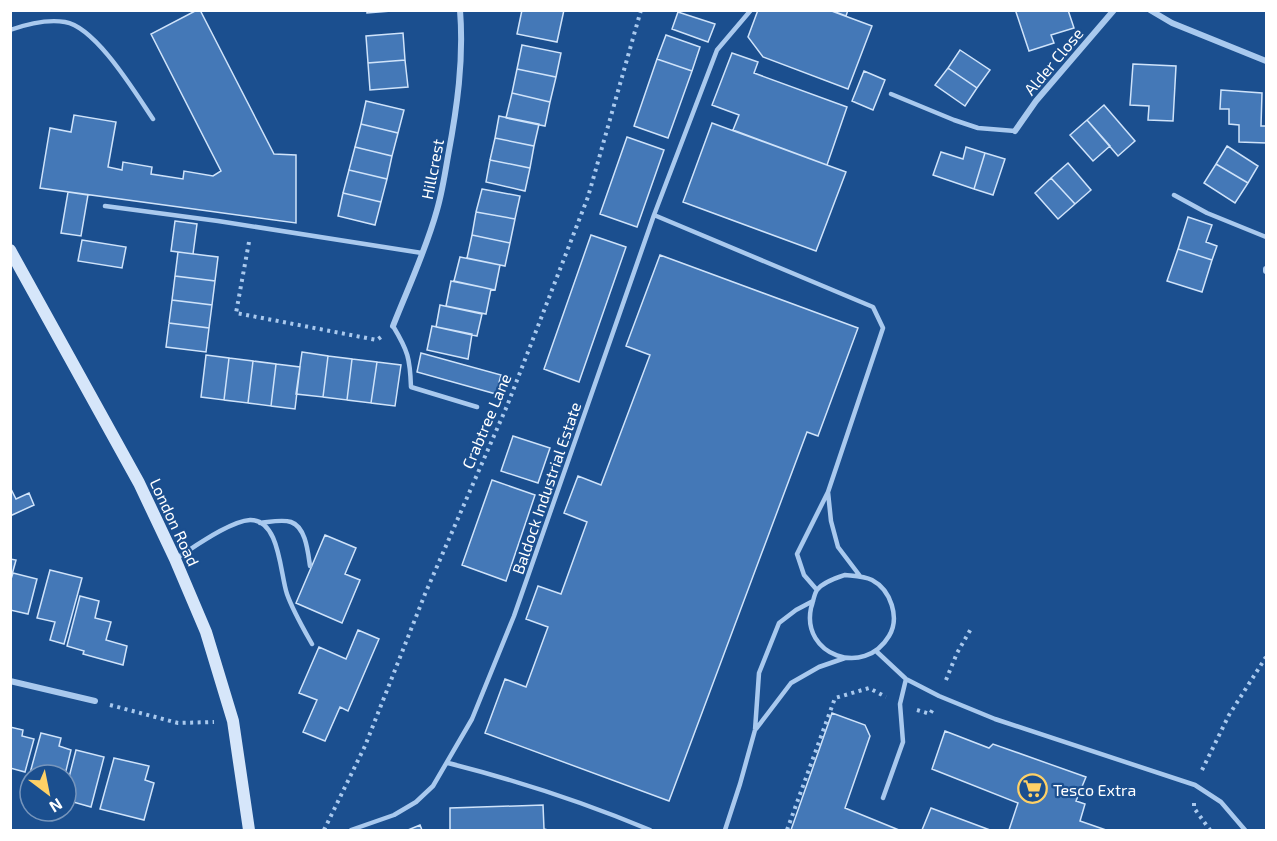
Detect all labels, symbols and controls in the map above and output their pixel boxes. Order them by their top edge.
street label: Alder Close [1019,24,1087,98]
street label: Hillcrest [417,137,447,201]
street label: Crabtree Lane [457,371,515,471]
street label: Baldock Industrial Estate [508,399,584,577]
street label: London Road [146,475,204,569]
north arrow [18,763,78,823]
supermarket icon: Tesco Extra [1016,773,1048,805]
place label: Tesco Extra [1053,780,1136,799]
text: N [46,795,66,817]

